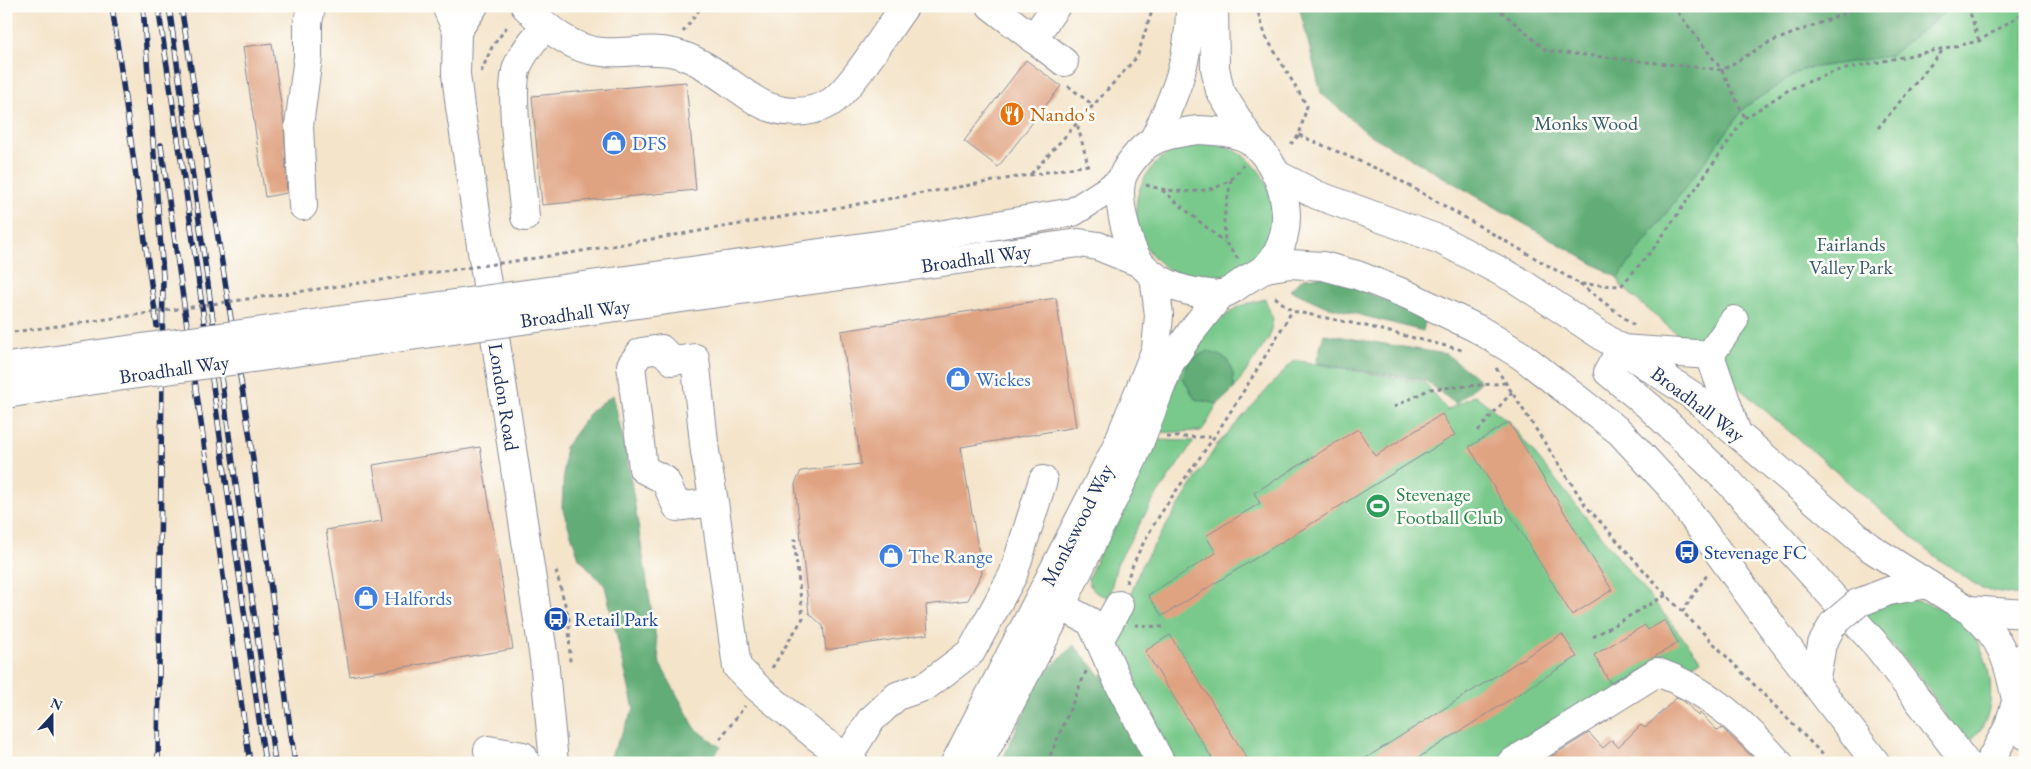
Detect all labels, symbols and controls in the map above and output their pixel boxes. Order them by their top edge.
restaurant icon: Nando's [999,101,1025,127]
place label: Nando's [1030,101,1095,127]
park label: Monks Wood [1534,110,1639,136]
shop icon: DFS [601,130,627,156]
place label: DFS [632,130,667,156]
park label: Fairlands Valley Park [1809,231,1893,280]
street label: Broadhall Way [919,237,1033,279]
street label: Broadhall Way [518,292,632,334]
street label: London Road [483,341,525,454]
street label: Broadhall Way [117,348,231,390]
street label: Broadhall Way [1646,360,1750,448]
shop icon: Wickes [945,366,971,392]
place label: Wickes [976,366,1031,392]
street label: Monkswood Way [1035,459,1119,591]
place label: Stevenage Football Club [1396,481,1503,530]
sports icon: Stevenage Football Club [1365,493,1391,519]
bus stop icon: Stevenage FC [1674,539,1700,565]
place label: Stevenage FC [1704,539,1807,565]
shop icon: The Range [878,543,904,569]
place label: The Range [908,543,993,569]
shop icon: Halfords [353,585,379,611]
place label: Halfords [384,585,452,611]
bus stop icon: Retail Park [543,606,569,632]
place label: Retail Park [574,606,659,632]
north arrow [28,692,78,742]
text: N [48,693,66,715]

